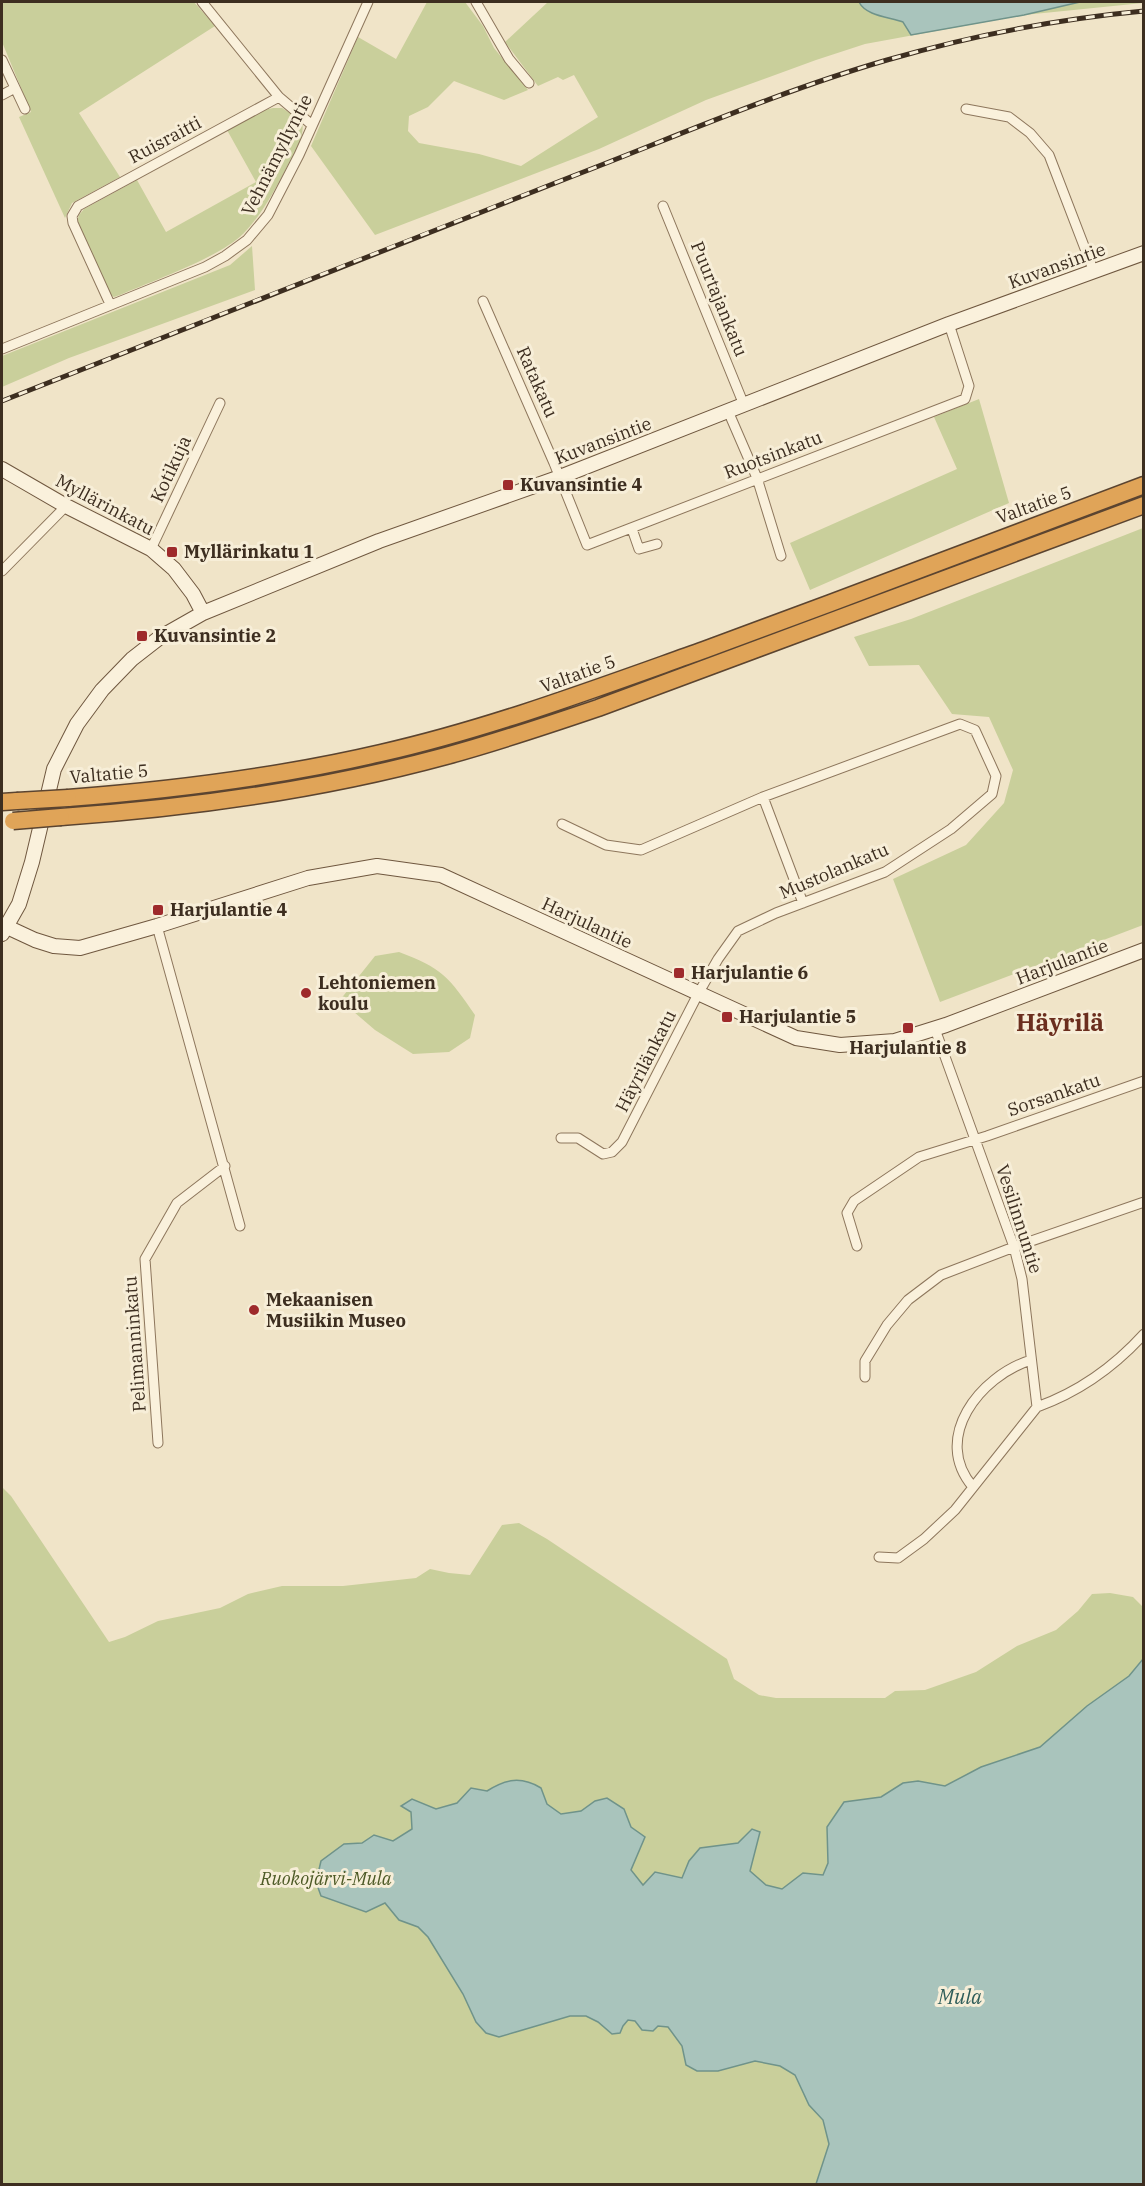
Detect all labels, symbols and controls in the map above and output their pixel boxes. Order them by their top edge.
street label: Vehnämyllyntie [236,90,317,219]
street label: Ruisraitti [124,111,205,168]
street label: Kuvansintie [1005,237,1109,294]
street label: Puurtajankatu [686,238,753,360]
street label: Ratakatu [512,343,563,421]
street label: Kuvansintie [551,412,654,470]
street label: Ruotsinkatu [720,425,825,484]
street label: Kotikuja [145,432,196,506]
street label: Myllärinkatu [52,469,159,540]
place label: Kuvansintie 4 [520,473,642,496]
marker: Kuvansintie 4 [501,478,515,492]
street label: Valtatie 5 [993,480,1075,529]
place label: Myllärinkatu 1 [184,540,314,563]
marker: Myllärinkatu 1 [165,545,179,559]
place label: Kuvansintie 2 [154,624,276,647]
marker: Kuvansintie 2 [135,629,149,643]
street label: Valtatie 5 [537,649,619,698]
street label: Valtatie 5 [69,759,149,788]
street label: Mustolankatu [776,837,892,904]
street label: Harjulantie [538,892,636,953]
place label: Harjulantie 4 [170,898,288,921]
marker: Harjulantie 4 [151,903,165,917]
street label: Harjulantie [1012,933,1111,990]
place label: Harjulantie 6 [691,961,809,984]
marker: Harjulantie 6 [672,966,686,980]
place label: Lehtoniemen koulu [318,971,436,1015]
marker: Lehtoniemen koulu [299,986,313,1000]
place label: Harjulantie 5 [739,1005,856,1028]
street label: Häyrilänkatu [610,1006,681,1116]
district label: Häyrilä [1016,1006,1104,1038]
marker: Harjulantie 5 [720,1010,734,1024]
marker: Harjulantie 8 [901,1021,915,1035]
place label: Harjulantie 8 [849,1036,967,1059]
street label: Sorsankatu [1004,1068,1103,1121]
street label: Vesilinnuntie [991,1161,1048,1276]
street label: Pelimanninkatu [118,1275,151,1413]
place label: Mekaanisen Musiikin Museo [266,1288,406,1332]
marker: Mekaanisen Musiikin Museo [247,1303,261,1317]
park label: Ruokojärvi-Mula [259,1867,392,1890]
water label: Mula [937,1983,982,2010]

